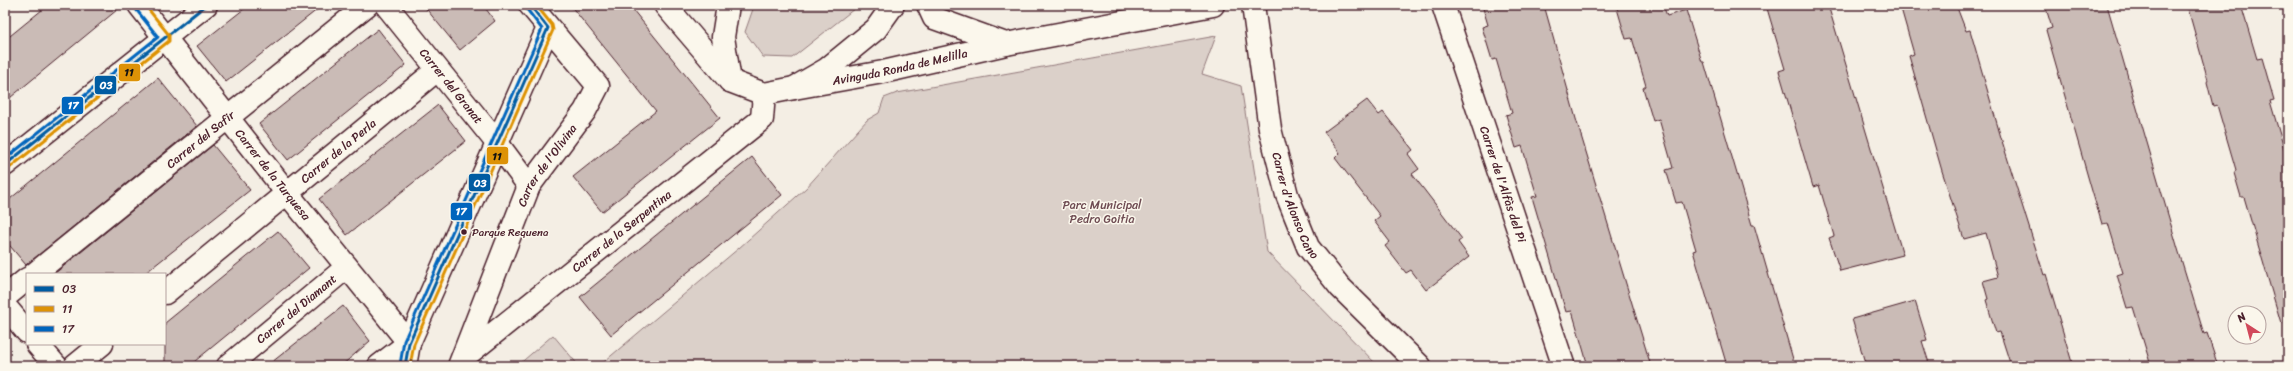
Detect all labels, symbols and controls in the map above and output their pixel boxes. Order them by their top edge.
street label: Avinguda Ronda de Melilla [830,42,970,92]
street label: Carrer del Granat [414,43,489,129]
line badge: 11 [118,63,141,82]
text: 11 [124,63,134,82]
line badge: 03 [94,75,117,95]
text: 03 [100,76,113,95]
line badge: 17 [61,96,84,115]
text: 17 [68,96,80,115]
street label: Carrer del Safir [161,104,241,174]
street label: Carrer de la Perla [295,113,381,189]
street label: Carrer de l'Olivina [511,119,583,210]
street label: Carrer de l'Alfàs del Pi [1473,123,1533,246]
street label: Carrer de la Turquesa [229,124,317,226]
line badge: 11 [486,146,509,165]
text: 11 [492,147,502,166]
street label: Carrer d'Alonso Cano [1265,150,1325,264]
line badge: 03 [468,173,491,192]
text: 03 [474,174,487,193]
street label: Carrer de la Serpentina [567,184,677,278]
park label: Parc Municipal Pedro Goitia [1063,194,1142,230]
line badge: 17 [450,202,473,221]
text: 17 [456,202,468,221]
place label: Parque Requena [472,223,549,242]
marker: Parque Requena [459,227,469,237]
street label: Carrer del Diamant [251,269,342,349]
legend [26,273,166,345]
text: 03 [62,278,77,300]
text: 11 [62,298,72,320]
north arrow [2227,305,2267,345]
text: N [2232,307,2250,328]
text: 17 [62,318,75,340]

